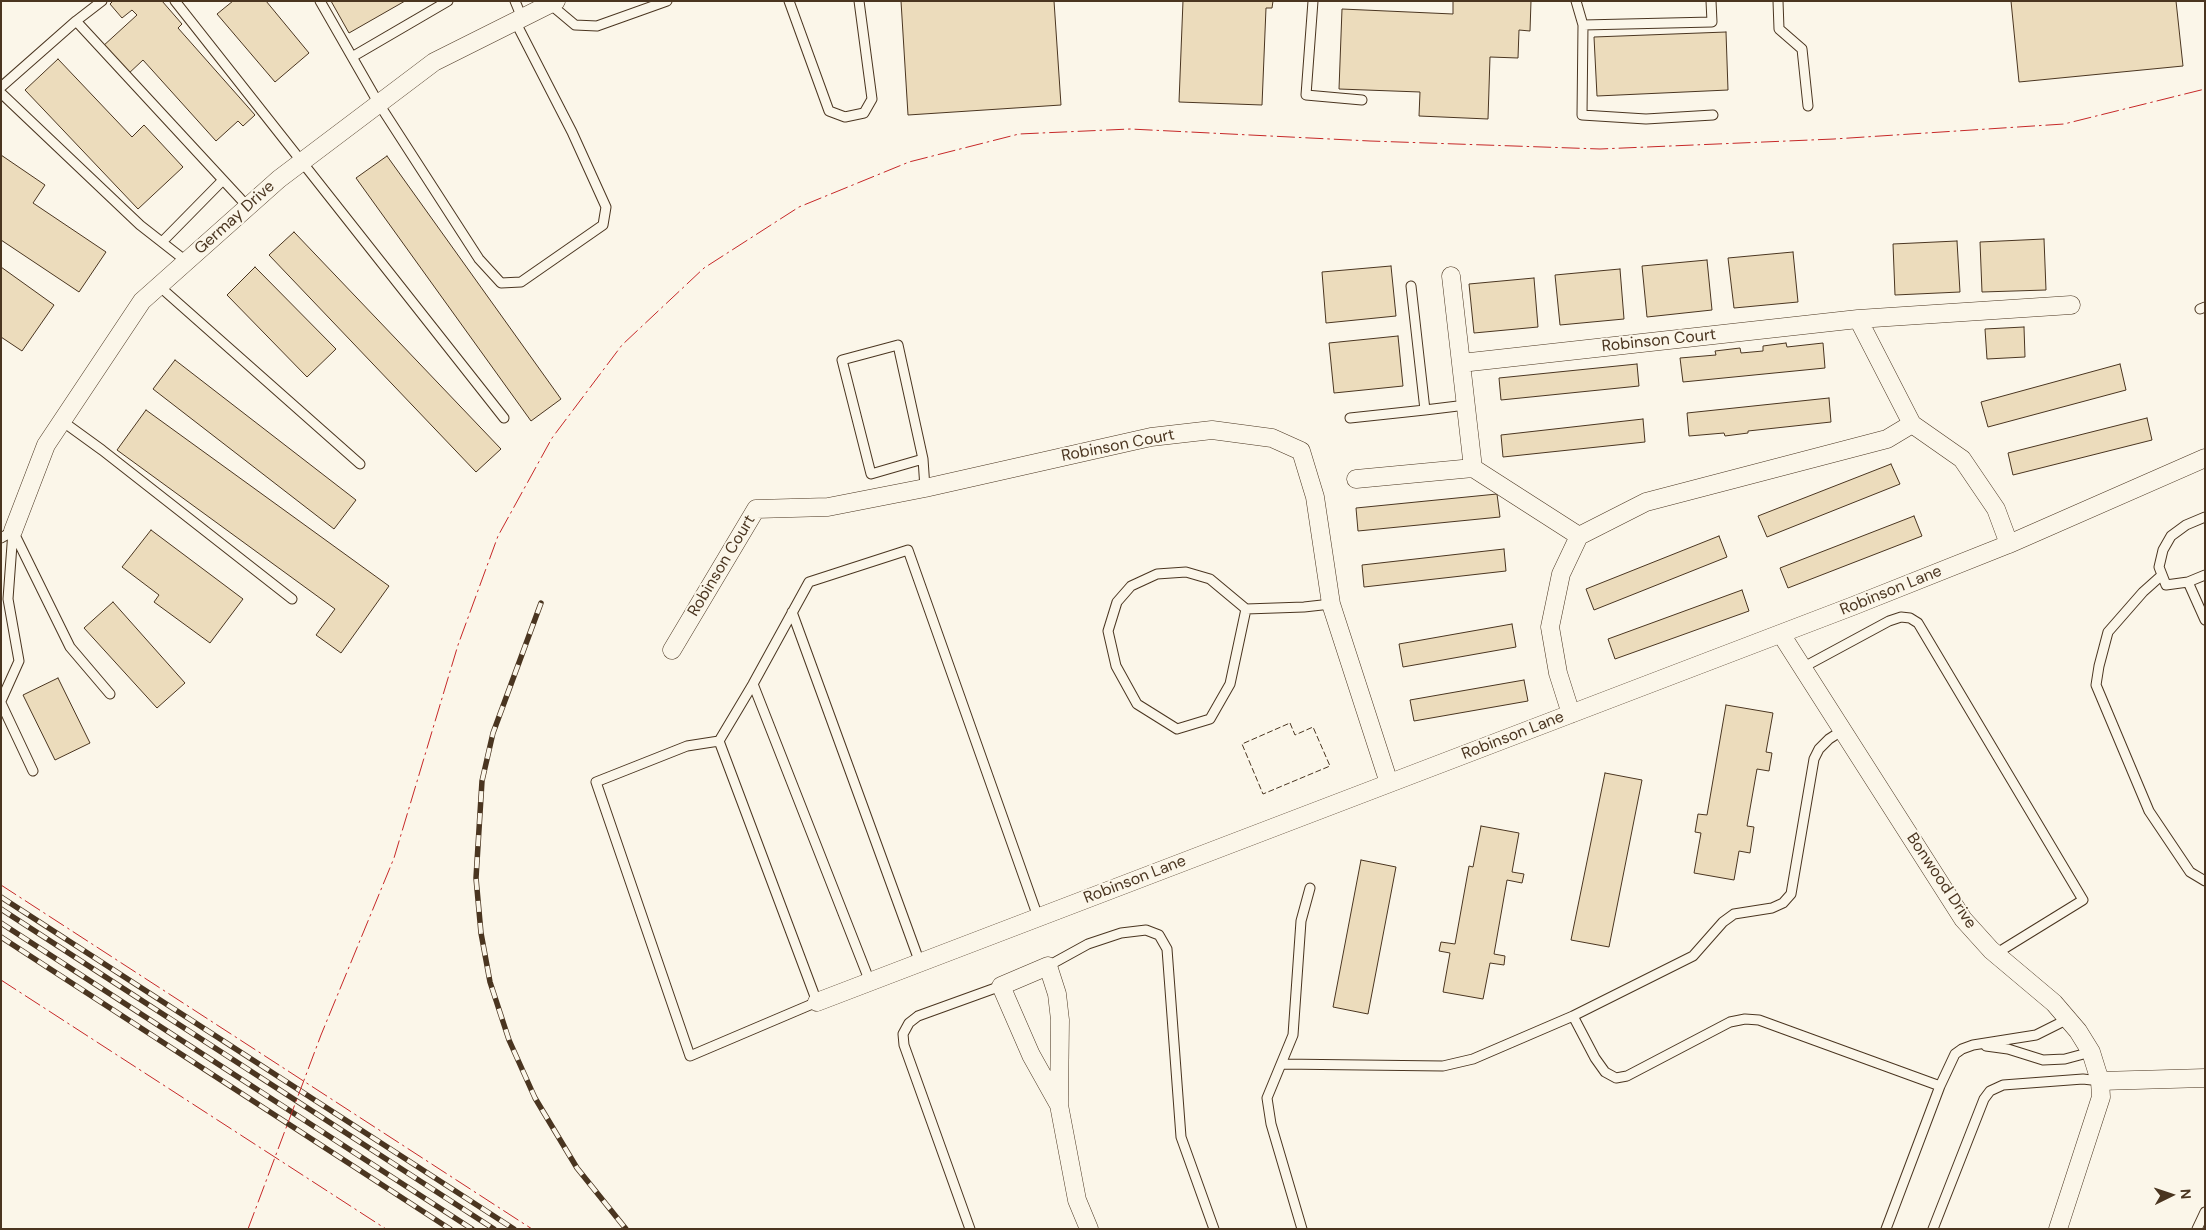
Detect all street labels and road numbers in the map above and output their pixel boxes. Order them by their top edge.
street label: Germay Drive [191,177,279,259]
street label: Robinson Court [1601,325,1717,357]
street label: Robinson Court [1060,426,1176,466]
street label: Robinson Court [684,512,760,620]
street label: Robinson Lane [1837,562,1945,620]
street label: Robinson Lane [1459,708,1567,764]
street label: Bonwood Drive [1902,829,1980,933]
street label: Robinson Lane [1081,852,1189,908]

